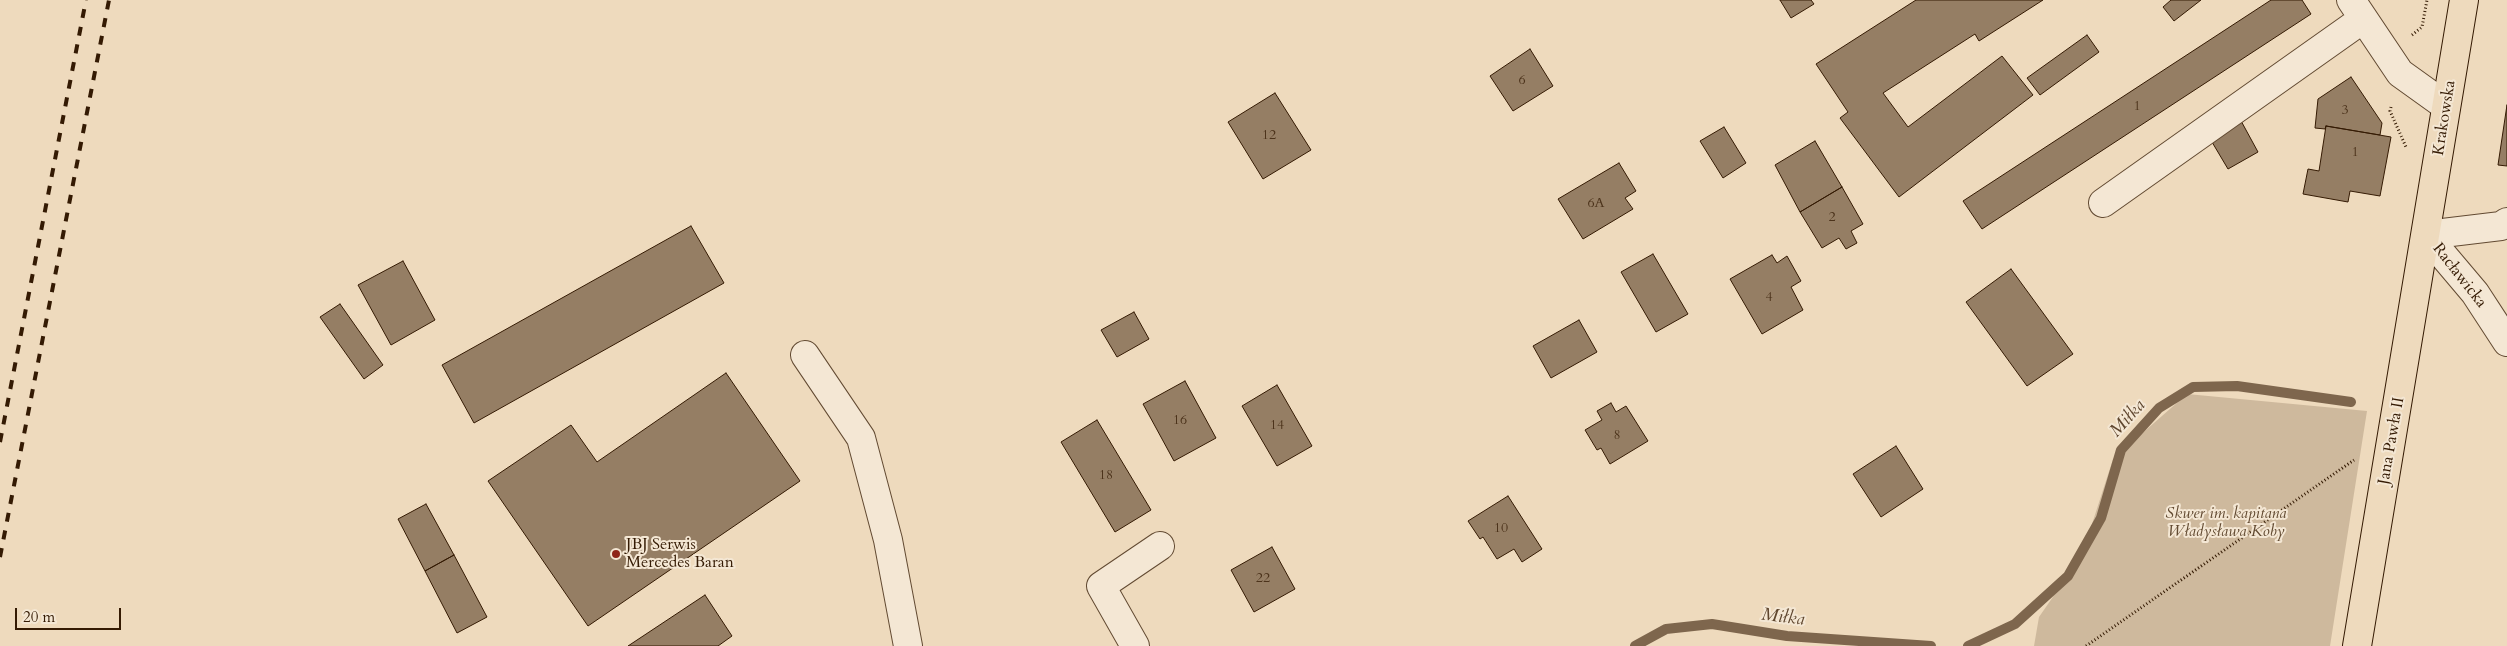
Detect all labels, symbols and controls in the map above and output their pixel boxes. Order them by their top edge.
house number: 6 [1518,73,1526,89]
street label: Krakowska [2430,79,2460,157]
house number: 1 [2133,99,2141,115]
house number: 3 [2341,103,2349,119]
house number: 12 [1262,128,1276,144]
house number: 1 [2351,145,2359,161]
house number: 6A [1587,196,1605,212]
house number: 2 [1828,210,1836,226]
street label: Racławicka [2428,240,2490,312]
house number: 4 [1765,290,1773,306]
water label: Miłka [2106,396,2150,442]
street label: Jana Pawła II [2375,396,2409,486]
house number: 16 [1173,413,1187,429]
house number: 14 [1270,418,1284,434]
house number: 8 [1613,428,1621,444]
house number: 18 [1099,468,1113,484]
park label: Skwer im. kapitana Władysława Koby [2165,504,2287,542]
house number: 10 [1494,521,1508,537]
place label: JBJ Serwis Mercedes Baran [626,535,734,573]
marker: JBJ Serwis Mercedes Baran [610,548,622,560]
house number: 22 [1256,571,1270,587]
scale bar [18,598,124,630]
water label: Miłka [1760,605,1806,631]
text: 20 m [23,607,55,627]

